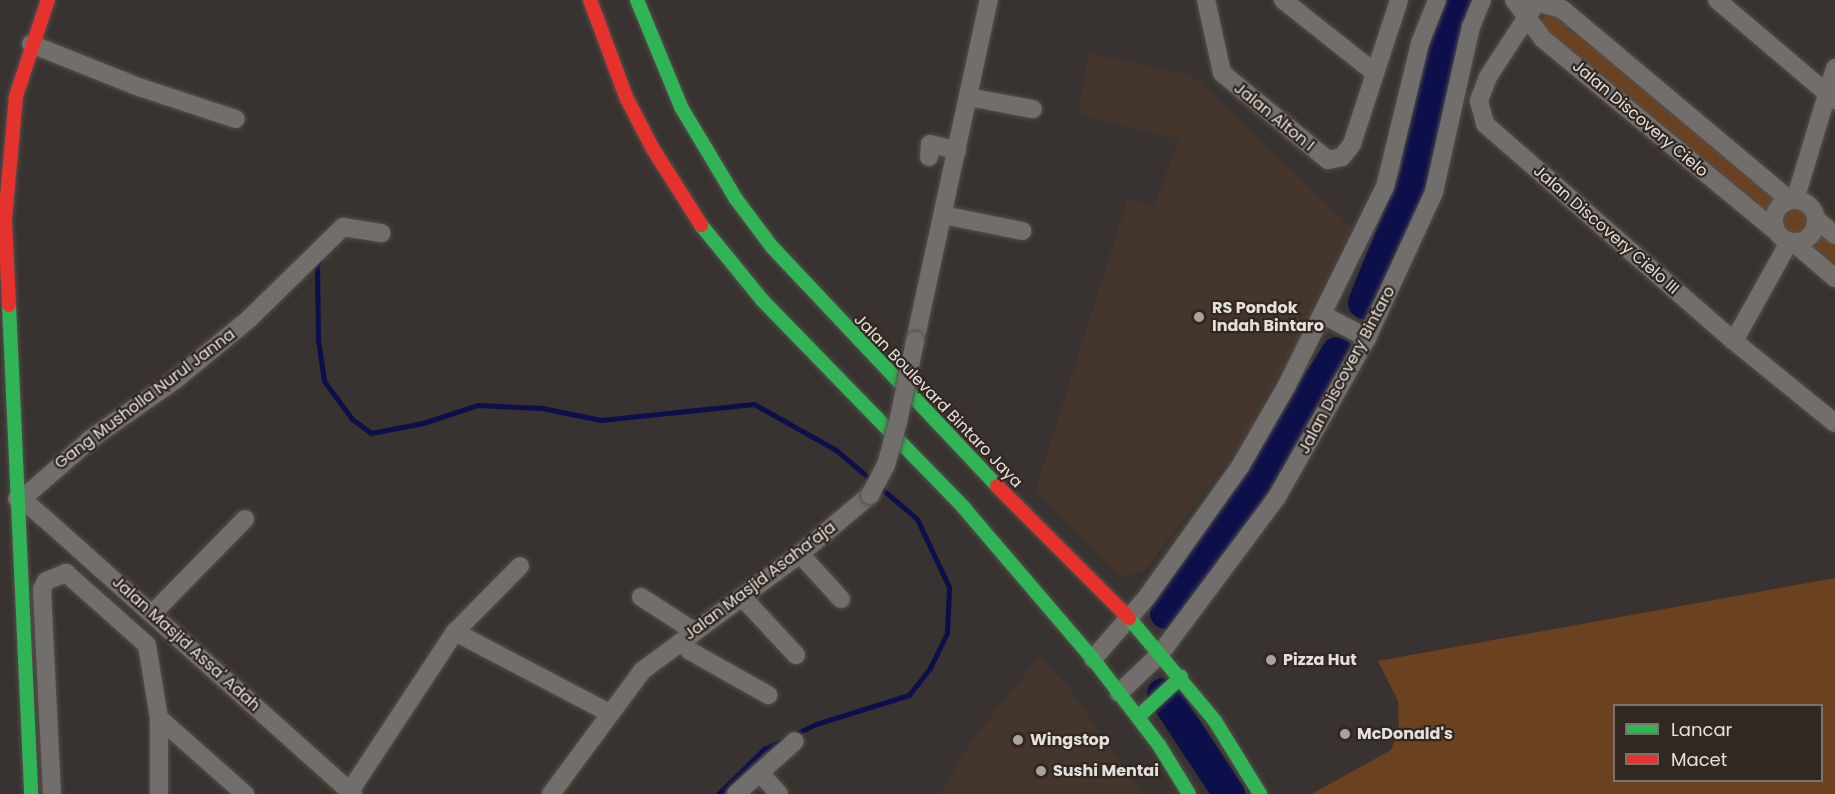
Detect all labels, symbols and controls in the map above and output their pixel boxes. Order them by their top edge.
street label: Jalan Discovery Cielo [1568,57,1712,181]
street label: Jalan Alton I [1230,79,1318,155]
street label: Jalan Discovery Cielo III [1529,162,1683,298]
street label: Jalan Discovery Bintaro [1295,283,1399,457]
place label: RS Pondok Indah Bintaro [1212,298,1324,336]
marker: RS Pondok Indah Bintaro [1190,308,1208,326]
street label: Jalan Boulevard Bintaro Jaya [850,310,1026,492]
street label: Gang Musholla Nurul Janna [51,325,239,473]
street label: Jalan Masjid Asaha’aja [681,518,839,644]
street label: Jalan Masjid Assa' Adah [108,573,264,715]
place label: Pizza Hut [1283,650,1357,670]
marker: Pizza Hut [1264,653,1278,667]
legend [1613,704,1823,782]
text: Lancar [1671,717,1732,742]
place label: McDonald's [1357,724,1453,744]
marker: McDonald's [1338,727,1352,741]
place label: Wingstop [1030,730,1110,750]
marker: Wingstop [1011,733,1025,747]
text: Macet [1671,747,1727,772]
place label: Sushi Mentai [1053,761,1159,781]
marker: Sushi Mentai [1034,764,1048,778]

